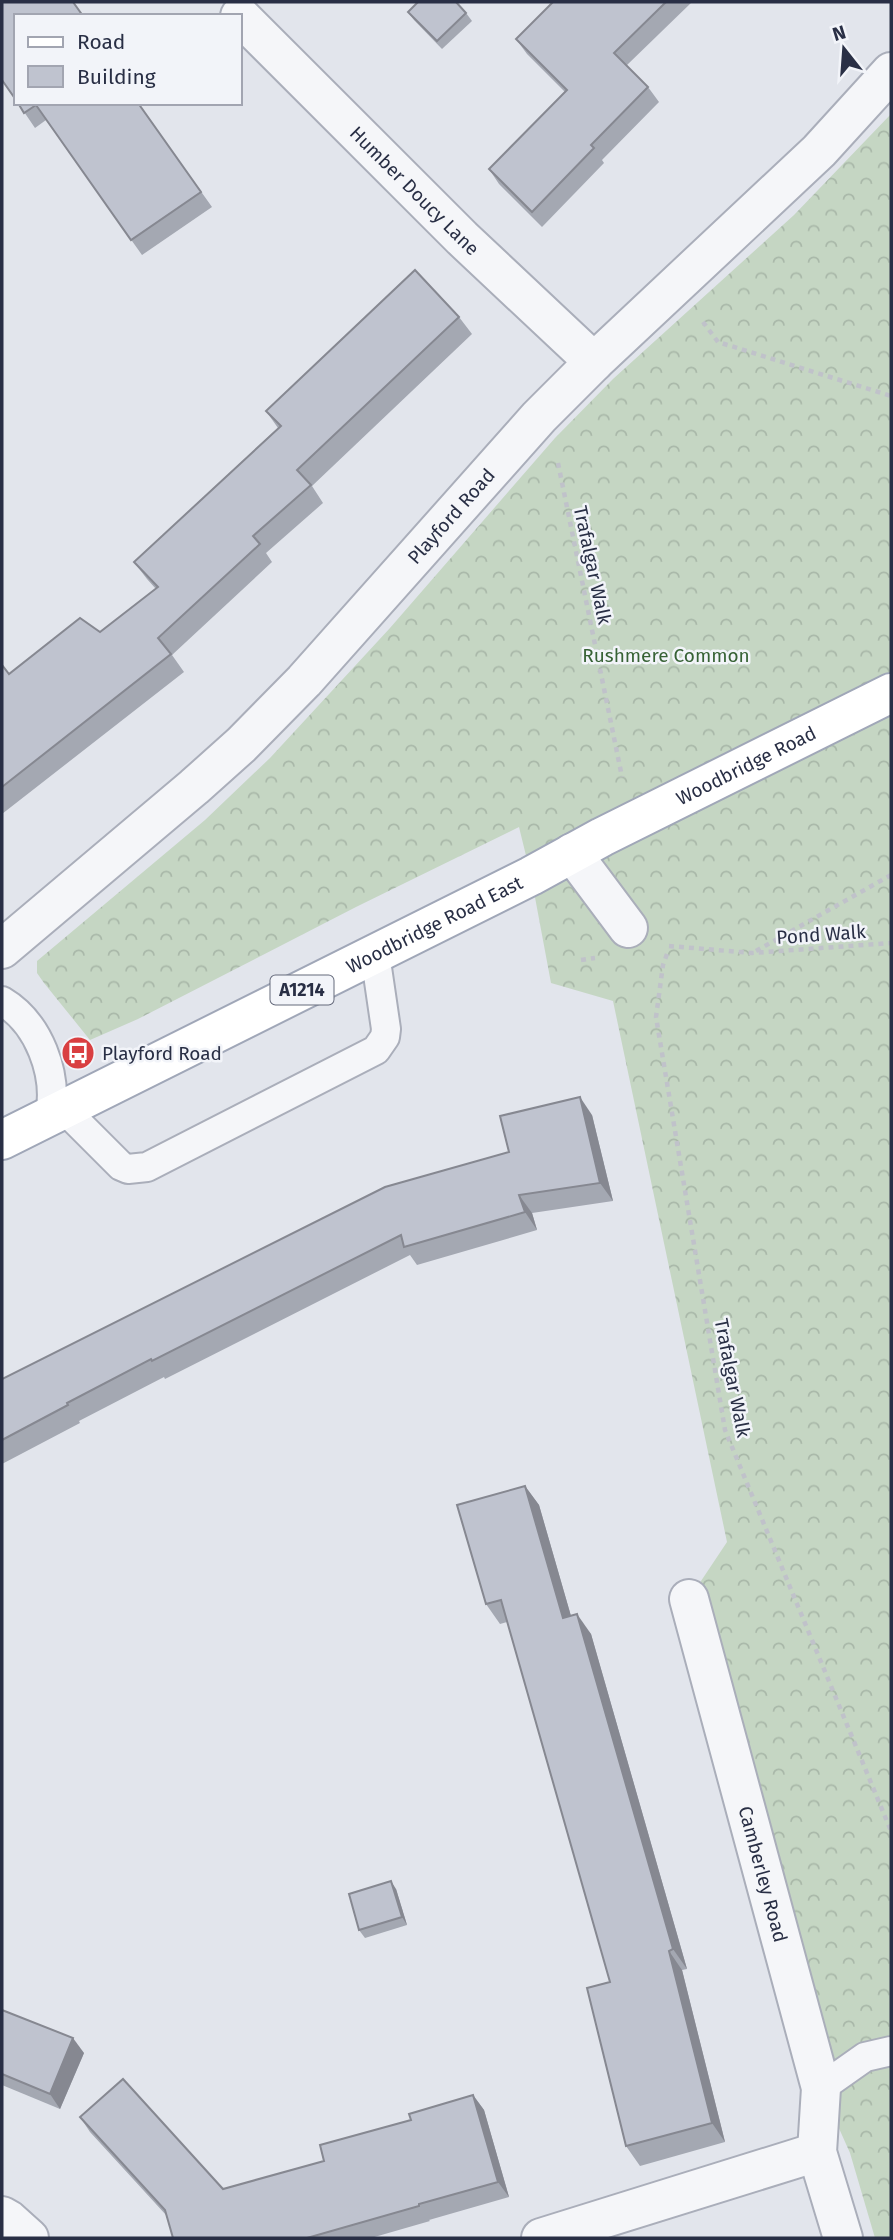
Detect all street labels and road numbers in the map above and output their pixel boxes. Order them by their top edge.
street label: Humber Doucy Lane [345,122,484,260]
street label: Playford Road [403,464,500,569]
street label: Trafalgar Walk [569,504,616,627]
street label: Woodbridge Road [672,721,820,810]
street label: Woodbridge Road East [342,871,527,978]
street label: Pond Walk [776,920,867,949]
road number: A1214 [270,975,334,1004]
street label: Trafalgar Walk [710,1317,755,1440]
street label: Camberley Road [733,1804,792,1945]

